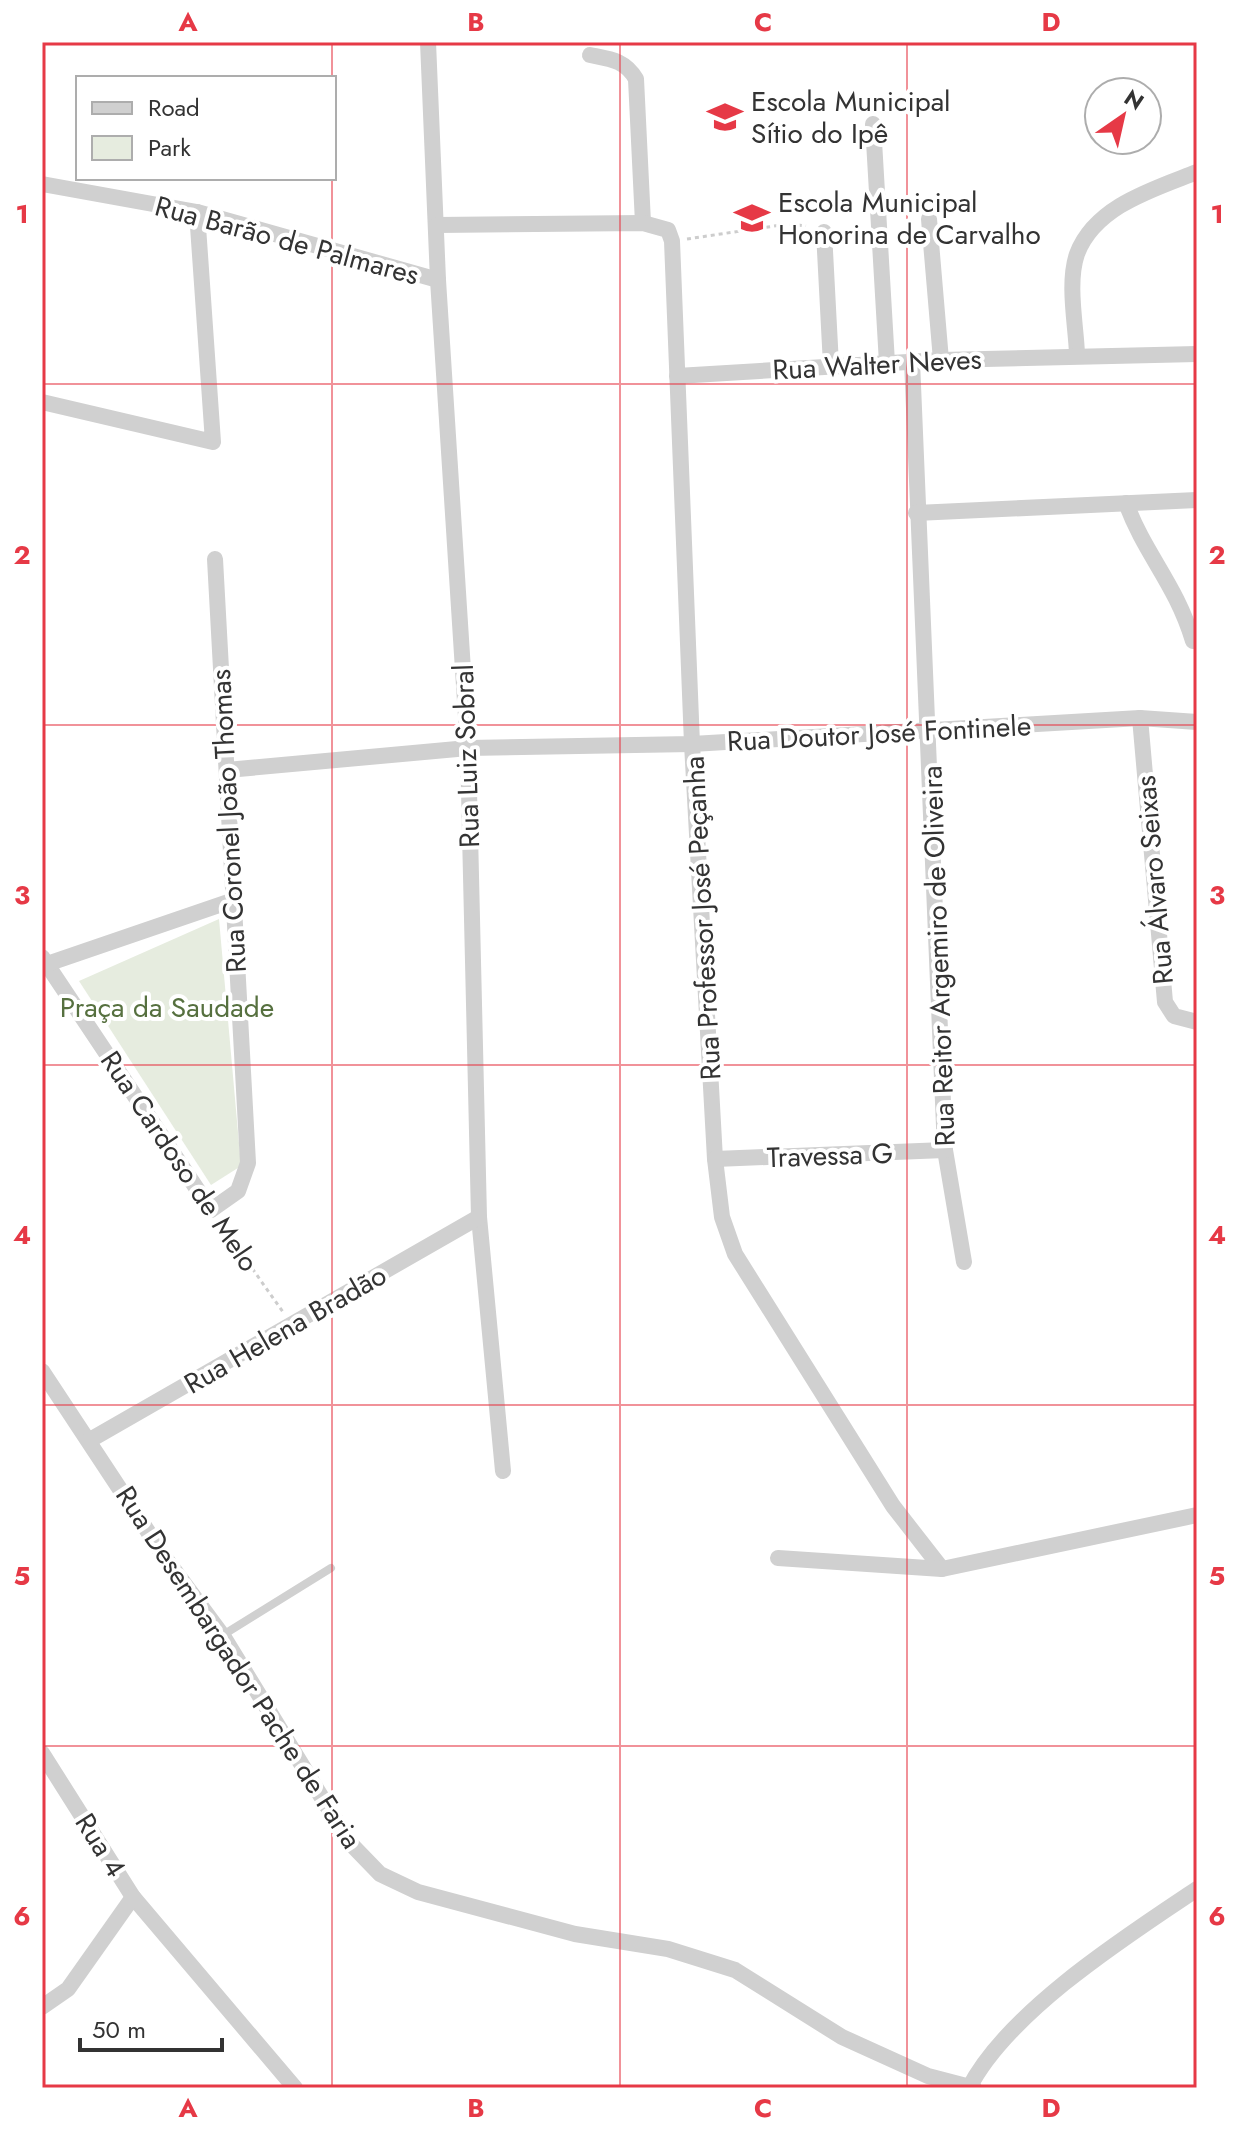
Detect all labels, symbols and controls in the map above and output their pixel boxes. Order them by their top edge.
text: A [177,3,198,41]
text: B [467,3,485,41]
text: C [754,3,772,41]
text: D [1041,3,1061,41]
legend [76,76,336,180]
north arrow [1083,76,1163,156]
place label: Escola Municipal Sítio do Ipê [751,81,951,154]
text: N [1118,81,1150,118]
text: Road [148,90,200,125]
school or university icon: Escola Municipal Sítio do Ipê [706,98,744,136]
text: Park [148,130,191,165]
place label: Escola Municipal Honorina de Carvalho [778,182,1041,255]
street label: Rua Barão de Palmares [150,186,423,295]
text: 1 [15,195,29,233]
text: 1 [1210,195,1224,233]
school or university icon: Escola Municipal Honorina de Carvalho [733,199,771,237]
street label: Rua Walter Neves [771,339,983,390]
text: 2 [13,536,31,574]
text: 2 [1208,536,1226,574]
street label: Rua Luiz Sobral [443,663,490,848]
street label: Rua Coronel João Thomas [200,668,257,974]
street label: Rua Doutor José Fontinele [726,705,1032,762]
street label: Rua Professor José Peçanha [674,755,731,1081]
street label: Rua Reitor Argemiro de Oliveira [911,765,966,1147]
street label: Rua Álvaro Seixas [1125,774,1184,986]
text: 3 [14,876,30,914]
text: 3 [1209,876,1225,914]
park label: Praça da Saudade [60,987,274,1028]
street label: Rua Cardoso de Melo [90,1043,269,1280]
street label: Travessa G [766,1133,894,1178]
text: 4 [13,1216,31,1254]
text: 4 [1208,1216,1226,1254]
street label: Rua Helena Bradão [176,1255,394,1404]
street label: Rua Desembargador Pache de Faria [106,1478,372,1857]
text: 5 [14,1557,30,1595]
text: 5 [1209,1557,1225,1595]
street label: Rua 4 [65,1805,136,1885]
text: 6 [13,1897,31,1935]
text: 6 [1208,1897,1226,1935]
scale bar [80,2002,222,2052]
text: 50 m [92,2012,146,2047]
text: A [177,2089,198,2127]
text: B [467,2089,485,2127]
text: C [754,2089,772,2127]
text: D [1041,2089,1061,2127]

